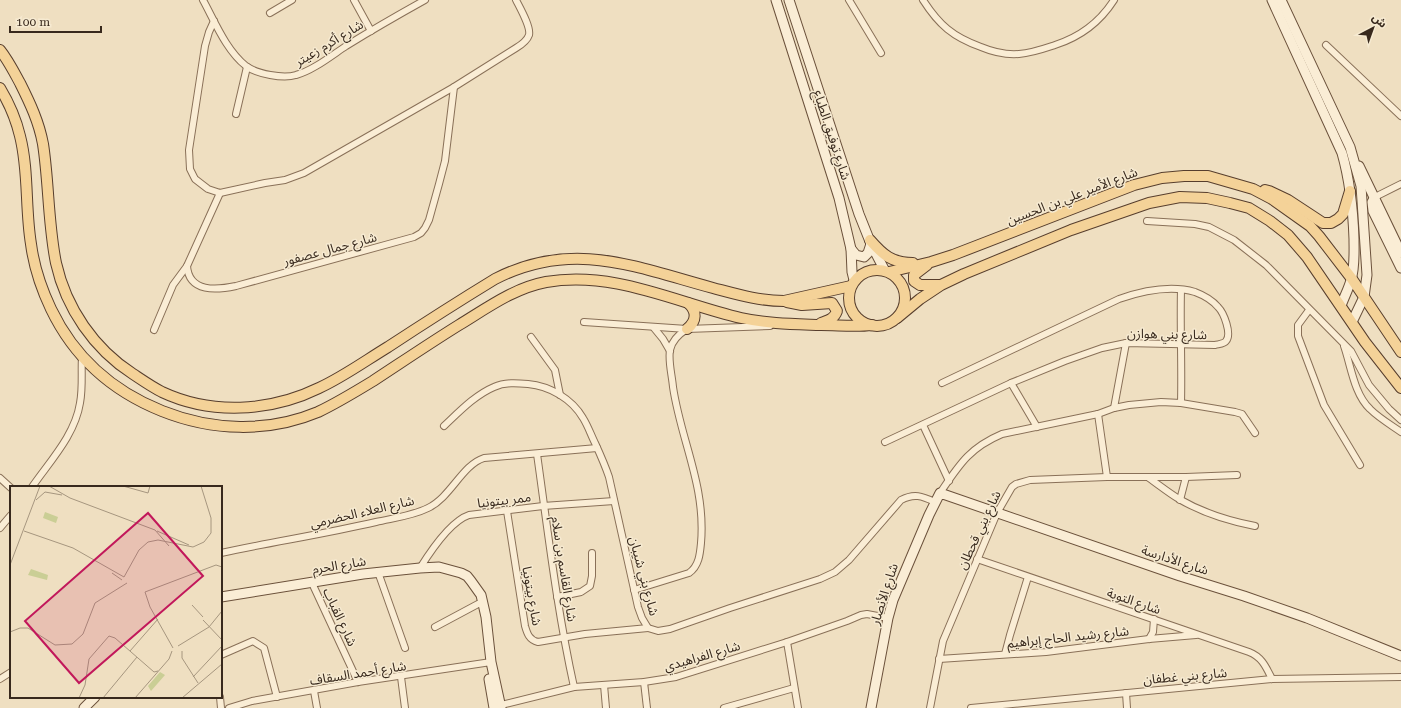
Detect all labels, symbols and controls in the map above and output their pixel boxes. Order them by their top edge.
scale bar [10,8,101,34]
north arrow [1353,8,1393,48]
text: ش [1369,11,1389,31]
text: 100 m [16,15,50,29]
street label: شارع أكرم زعيتر [291,16,367,72]
street label: شارع توفيق الطباع [808,88,854,183]
street label: شارع الأمير علي بن الحسين [1004,164,1141,231]
street label: شارع جمال عصفور [281,229,379,272]
street label: شارع بني هوازن [1127,326,1207,345]
inset map [10,486,222,698]
street label: شارع بني قحطان [954,488,1007,573]
street label: ممر بيتونيا [476,489,532,511]
street label: شارع العلاء الحضرمي [308,493,416,534]
street label: شارع القاسم بن سلام [545,515,580,623]
street label: شارع بني شيبان [623,535,662,618]
street label: شارع الأدارسة [1139,542,1210,581]
street label: شارع الحرم [311,553,367,580]
street label: شارع الأنصار [867,561,904,628]
street label: شارع بيتونيا [516,565,545,627]
street label: شارع القباب [317,585,360,650]
street label: شارع التوبة [1104,585,1163,620]
street label: شارع رشيد الحاج إبراهيم [1006,623,1130,654]
street label: شارع الفراهيدي [662,638,743,677]
street label: شارع أحمد السقاف [309,657,408,691]
street label: شارع بني غطفان [1142,665,1228,690]

